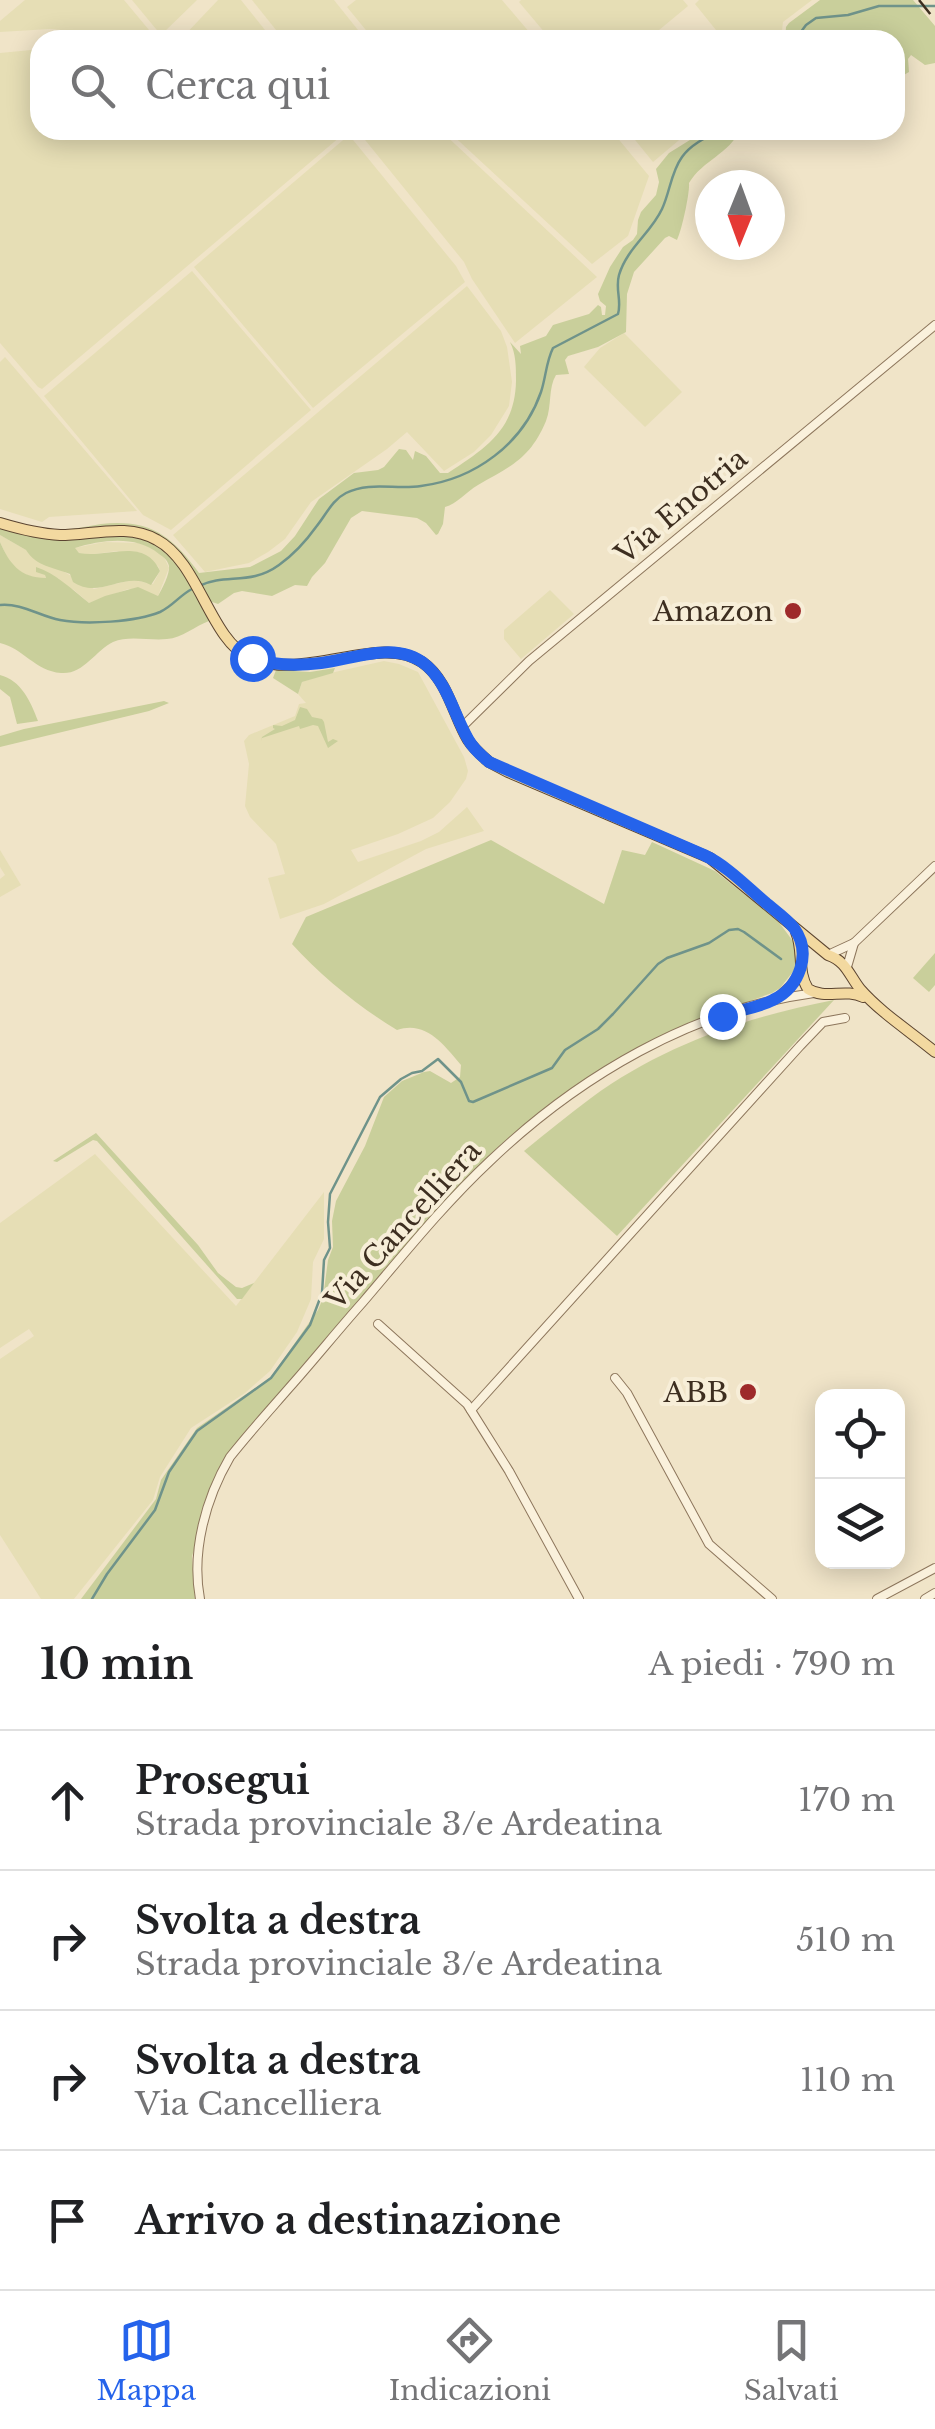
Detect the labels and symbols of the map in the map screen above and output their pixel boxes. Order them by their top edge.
north arrow [695,170,785,260]
street label: Via Enotria [607,441,755,572]
place label: Amazon [652,594,773,629]
marker: Amazon [782,600,804,622]
route start [230,636,276,682]
route end [700,994,746,1040]
street label: Via Cancelliera [318,1133,489,1318]
place label: ABB [663,1375,728,1410]
marker: ABB [737,1381,759,1403]

